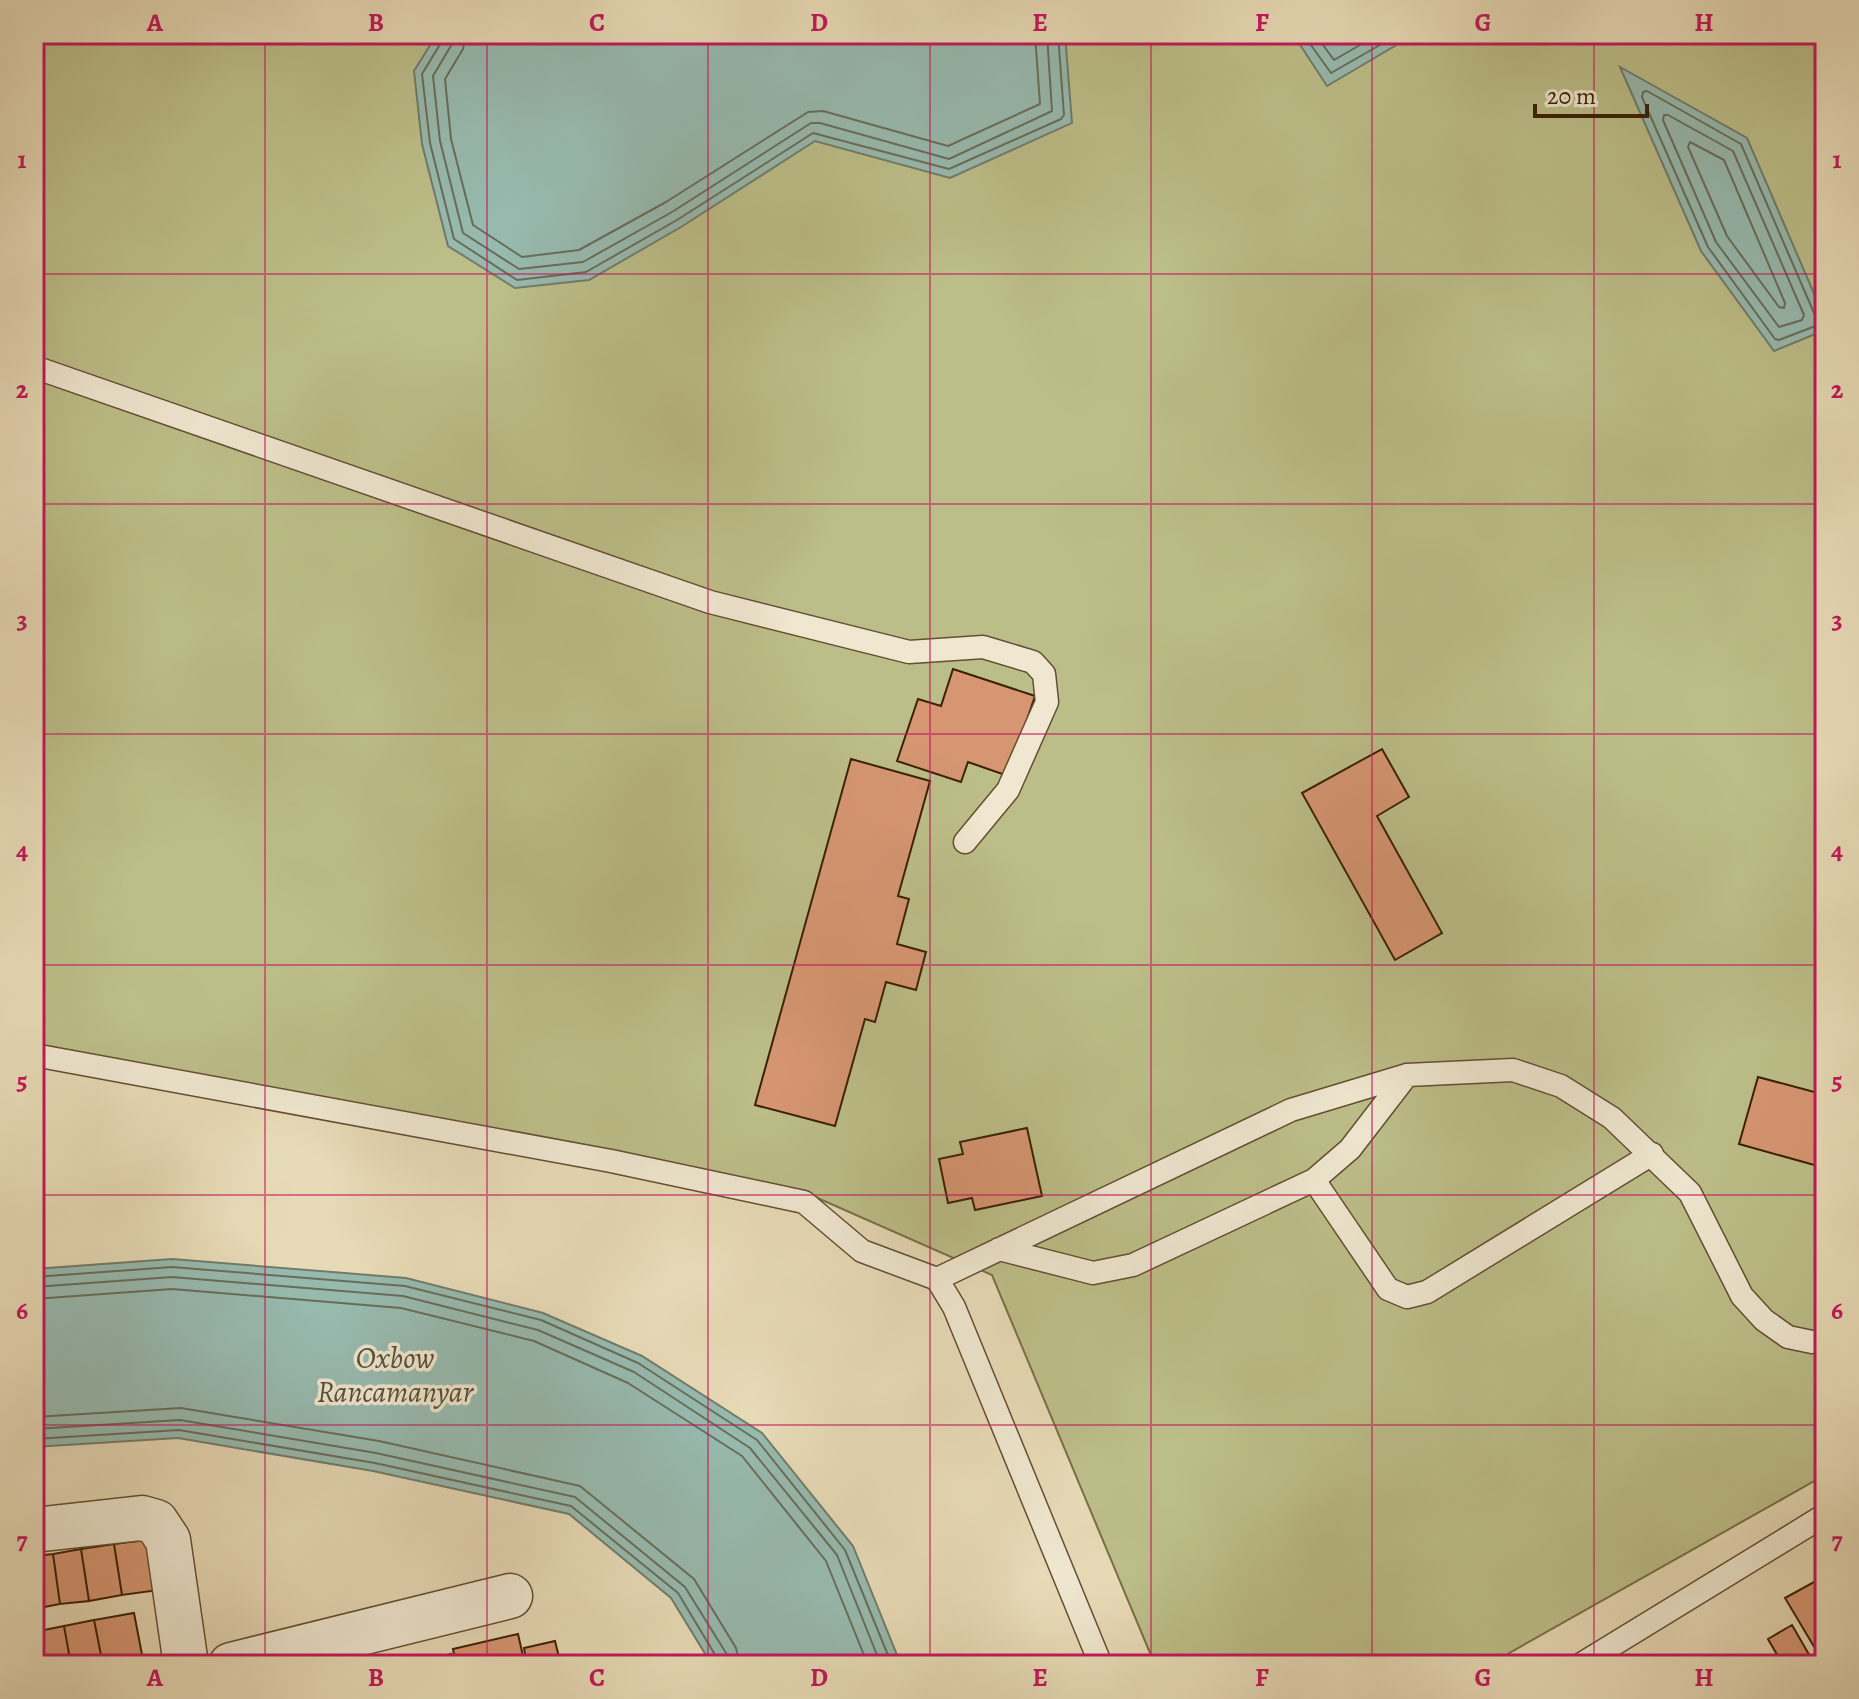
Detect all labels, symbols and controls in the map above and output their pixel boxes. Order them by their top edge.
text: A [146,5,164,40]
text: B [368,5,384,40]
text: C [589,5,605,40]
text: D [810,5,828,40]
text: E [1032,5,1048,40]
text: F [1255,5,1269,40]
text: G [1474,5,1492,40]
text: H [1694,5,1714,40]
scale bar [1535,68,1647,118]
text: 20 m [1547,80,1596,112]
text: 1 [17,142,27,177]
text: 1 [1832,142,1842,177]
text: 2 [16,372,29,407]
text: 2 [1831,372,1844,407]
text: 3 [16,602,28,637]
text: 3 [1831,602,1843,637]
text: 4 [16,833,28,868]
text: 4 [1831,833,1843,868]
text: 5 [16,1063,28,1098]
text: 5 [1831,1063,1843,1098]
text: 6 [16,1293,28,1328]
text: 6 [1831,1293,1843,1328]
water label: Oxbow Rancamanyar [317,1338,475,1412]
text: 7 [16,1523,28,1558]
text: 7 [1831,1523,1843,1558]
text: A [146,1660,164,1695]
text: B [368,1660,384,1695]
text: C [589,1660,605,1695]
text: D [810,1660,828,1695]
text: E [1032,1660,1048,1695]
text: F [1255,1660,1269,1695]
text: G [1474,1660,1492,1695]
text: H [1694,1660,1714,1695]

